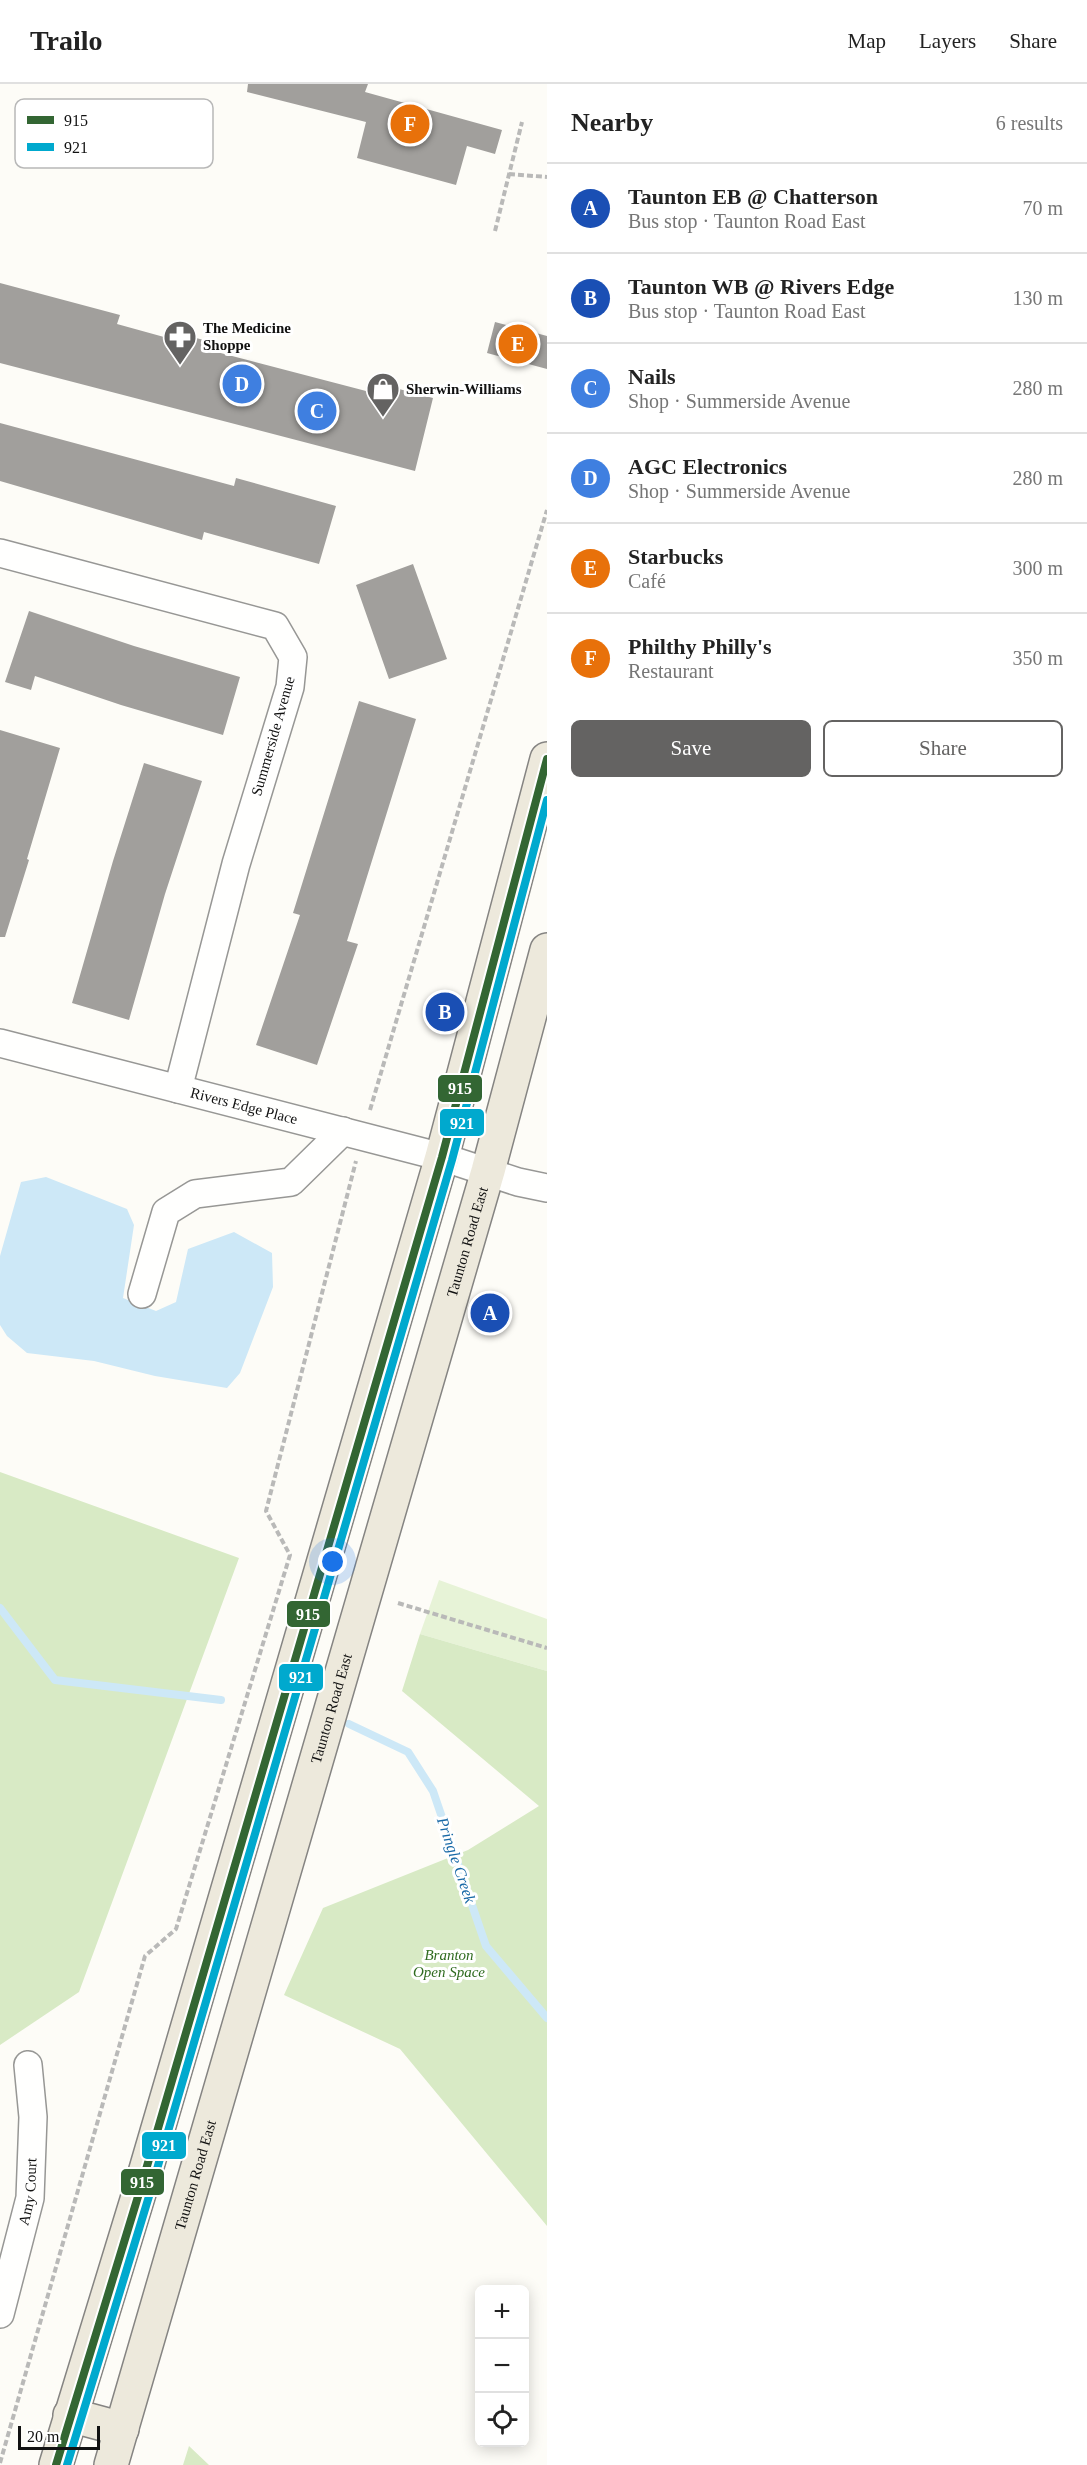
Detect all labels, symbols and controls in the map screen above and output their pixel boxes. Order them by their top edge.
text: Trailo [30,25,103,56]
text: Map [848,29,886,53]
text: Layers [919,29,976,53]
text: Share [1009,29,1057,53]
legend [15,99,213,168]
pin: F [390,102,430,147]
text: Nearby [571,108,653,137]
text: 915 [64,112,88,129]
text: 6 results [996,112,1063,134]
text: 921 [64,139,88,156]
text: Taunton EB @ Chatterson [628,184,878,209]
text: A [583,197,598,219]
text: 70 m [1022,197,1063,219]
text: Bus stop · Taunton Road East [628,210,866,232]
text: Taunton WB @ Rivers Edge [628,274,894,299]
text: B [584,287,597,309]
text: 130 m [1012,287,1063,309]
text: Bus stop · Taunton Road East [628,300,866,322]
pharmacy icon: The Medicine Shoppe [162,319,198,366]
place label: The Medicine Shoppe [203,320,291,353]
pin: E [498,322,538,366]
pin: D [222,362,262,406]
text: Nails [628,364,676,389]
shop icon: Sherwin-Williams [365,371,401,418]
text: C [583,377,598,399]
text: 280 m [1012,377,1063,399]
place label: Sherwin-Williams [406,381,522,397]
pin: C [298,388,336,434]
text: Shop · Summerside Avenue [628,390,850,412]
text: AGC Electronics [628,454,787,479]
text: D [583,467,598,489]
text: 280 m [1012,467,1063,489]
text: Shop · Summerside Avenue [628,480,850,502]
text: Starbucks [628,544,723,569]
text: E [584,557,597,579]
text: 300 m [1012,557,1063,579]
text: Café [628,570,666,592]
text: Philthy Philly's [628,634,772,659]
text: F [584,647,597,669]
text: 350 m [1012,647,1063,669]
text: Restaurant [628,660,714,682]
street label: Summerside Avenue [248,674,298,798]
button: Save [571,720,811,777]
button: Share [823,720,1063,777]
pin: B [426,990,464,1034]
line badge: 915 [437,1074,483,1103]
text: 915 [448,1080,472,1097]
street label: Rivers Edge Place [189,1084,300,1128]
line badge: 921 [439,1108,485,1137]
text: 921 [450,1115,474,1132]
street label: Taunton Road East [444,1184,491,1299]
pin: A [470,1290,510,1336]
your location [318,1547,347,1576]
line badge: 915 [286,1600,331,1628]
text: 915 [296,1606,320,1623]
street label: Taunton Road East [308,1651,355,1765]
line badge: 921 [278,1663,324,1692]
text: 921 [289,1669,313,1686]
water label: Pringle Creek [433,1814,479,1906]
park label: Branton Open Space [413,1947,485,1980]
street label: Taunton Road East [172,2117,219,2232]
line badge: 921 [141,2131,187,2160]
text: 921 [152,2137,176,2154]
street label: Amy Court [15,2157,40,2227]
line badge: 915 [120,2168,165,2196]
text: 915 [130,2174,154,2191]
map controls [475,2285,529,2447]
button: + [475,2285,529,2339]
button: − [475,2339,529,2393]
button: locate [475,2393,529,2447]
scale bar [18,2423,100,2450]
text: 20 m [27,2428,59,2445]

